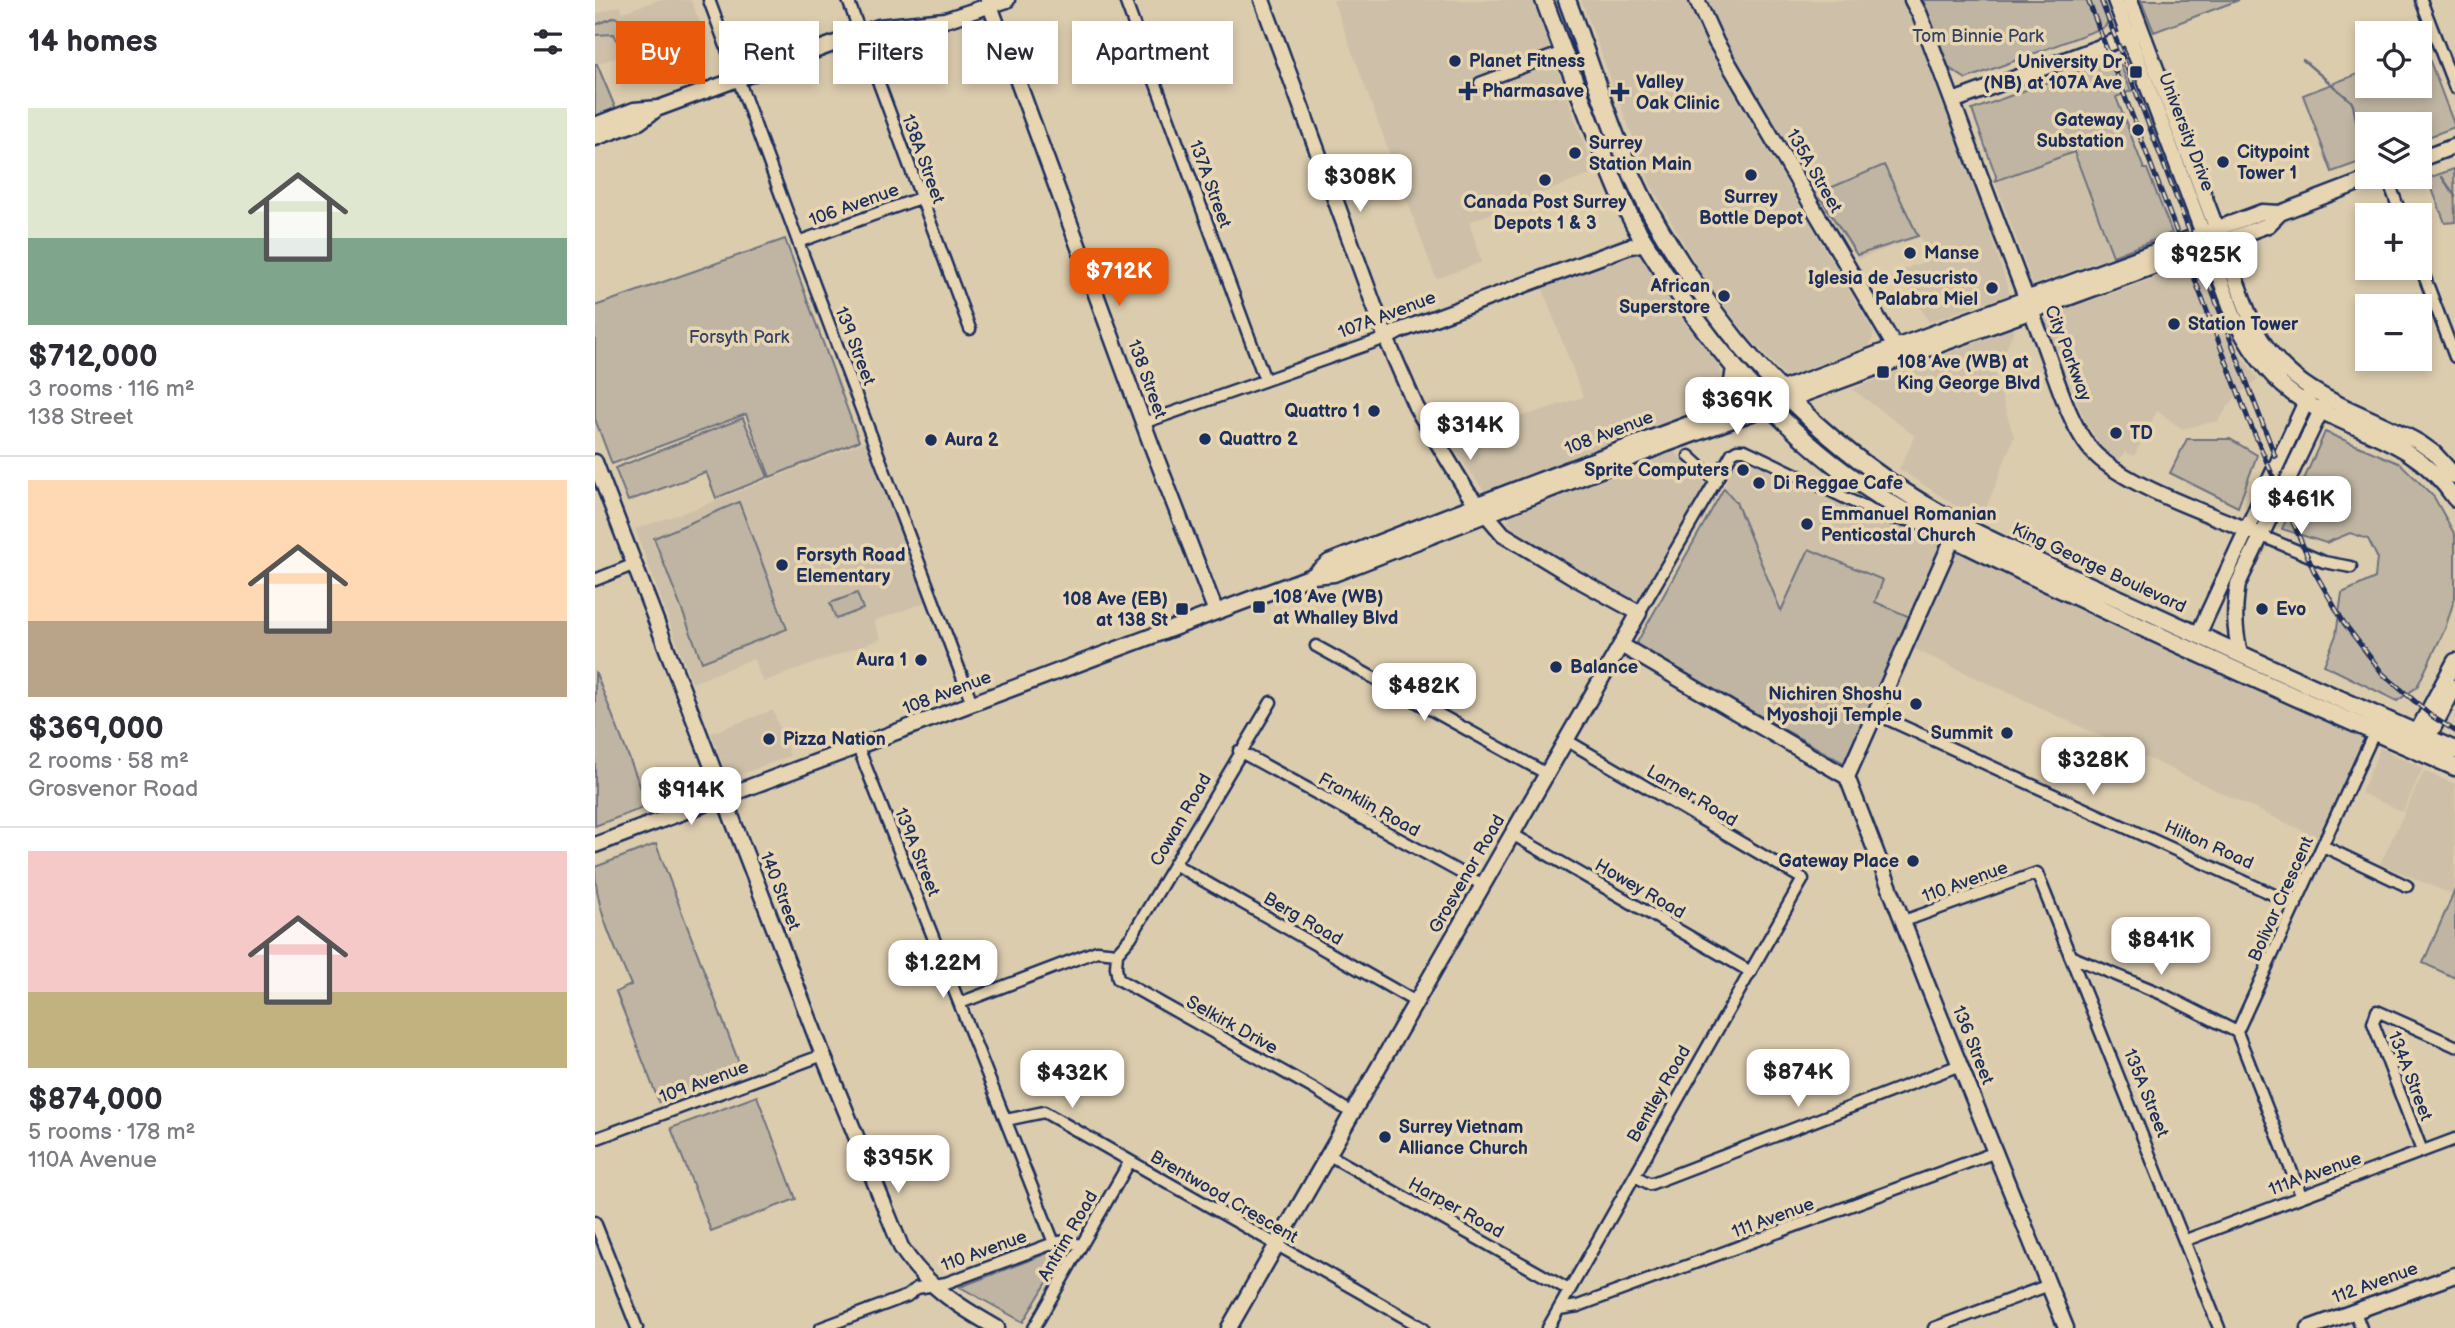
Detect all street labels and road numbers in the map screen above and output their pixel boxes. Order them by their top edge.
street label: University Drive [2154,70,2218,195]
street label: 138A Street [897,111,949,207]
street label: 135A Street [1782,125,1847,217]
street label: 137A Street [1184,137,1236,231]
street label: 106 Avenue [806,179,902,231]
street label: 107A Avenue [1335,287,1439,343]
street label: City Parkway [2040,302,2096,405]
street label: 139 Street [830,304,880,389]
street label: 138 Street [1123,337,1171,422]
street label: 108 Avenue [1562,406,1657,460]
street label: King George Boulevard [2009,518,2189,618]
street label: 108 Avenue [900,666,995,720]
street label: Larner Road [1643,761,1741,831]
street label: Franklin Road [1315,768,1423,842]
street label: Cowan Road [1146,770,1216,870]
street label: 139A Street [890,805,944,900]
street label: Grosvenor Road [1425,811,1509,937]
street label: Hilton Road [2161,816,2257,874]
street label: Bolivar Crescent [2244,833,2318,965]
street label: 140 Street [755,849,805,934]
street label: Howey Road [1591,855,1689,923]
street label: 110 Avenue [1919,857,2011,907]
street label: Berg Road [1260,888,1346,950]
street label: Selkirk Drive [1183,991,1282,1059]
street label: 136 Street [1948,1003,1998,1088]
street label: 134A Street [2383,1028,2437,1124]
street label: Bentley Road [1623,1042,1695,1146]
street label: 135A Street [2119,1046,2173,1141]
street label: 109 Avenue [657,1056,752,1108]
street label: Brentwood Crescent [1147,1146,1302,1248]
street label: 111A Avenue [2266,1147,2365,1200]
street label: Harper Road [1405,1173,1507,1243]
street label: Antrim Road [1034,1187,1102,1285]
street label: 111 Avenue [1729,1193,1817,1243]
street label: 110 Avenue [938,1226,1030,1276]
street label: 112 Avenue [2329,1258,2421,1308]

